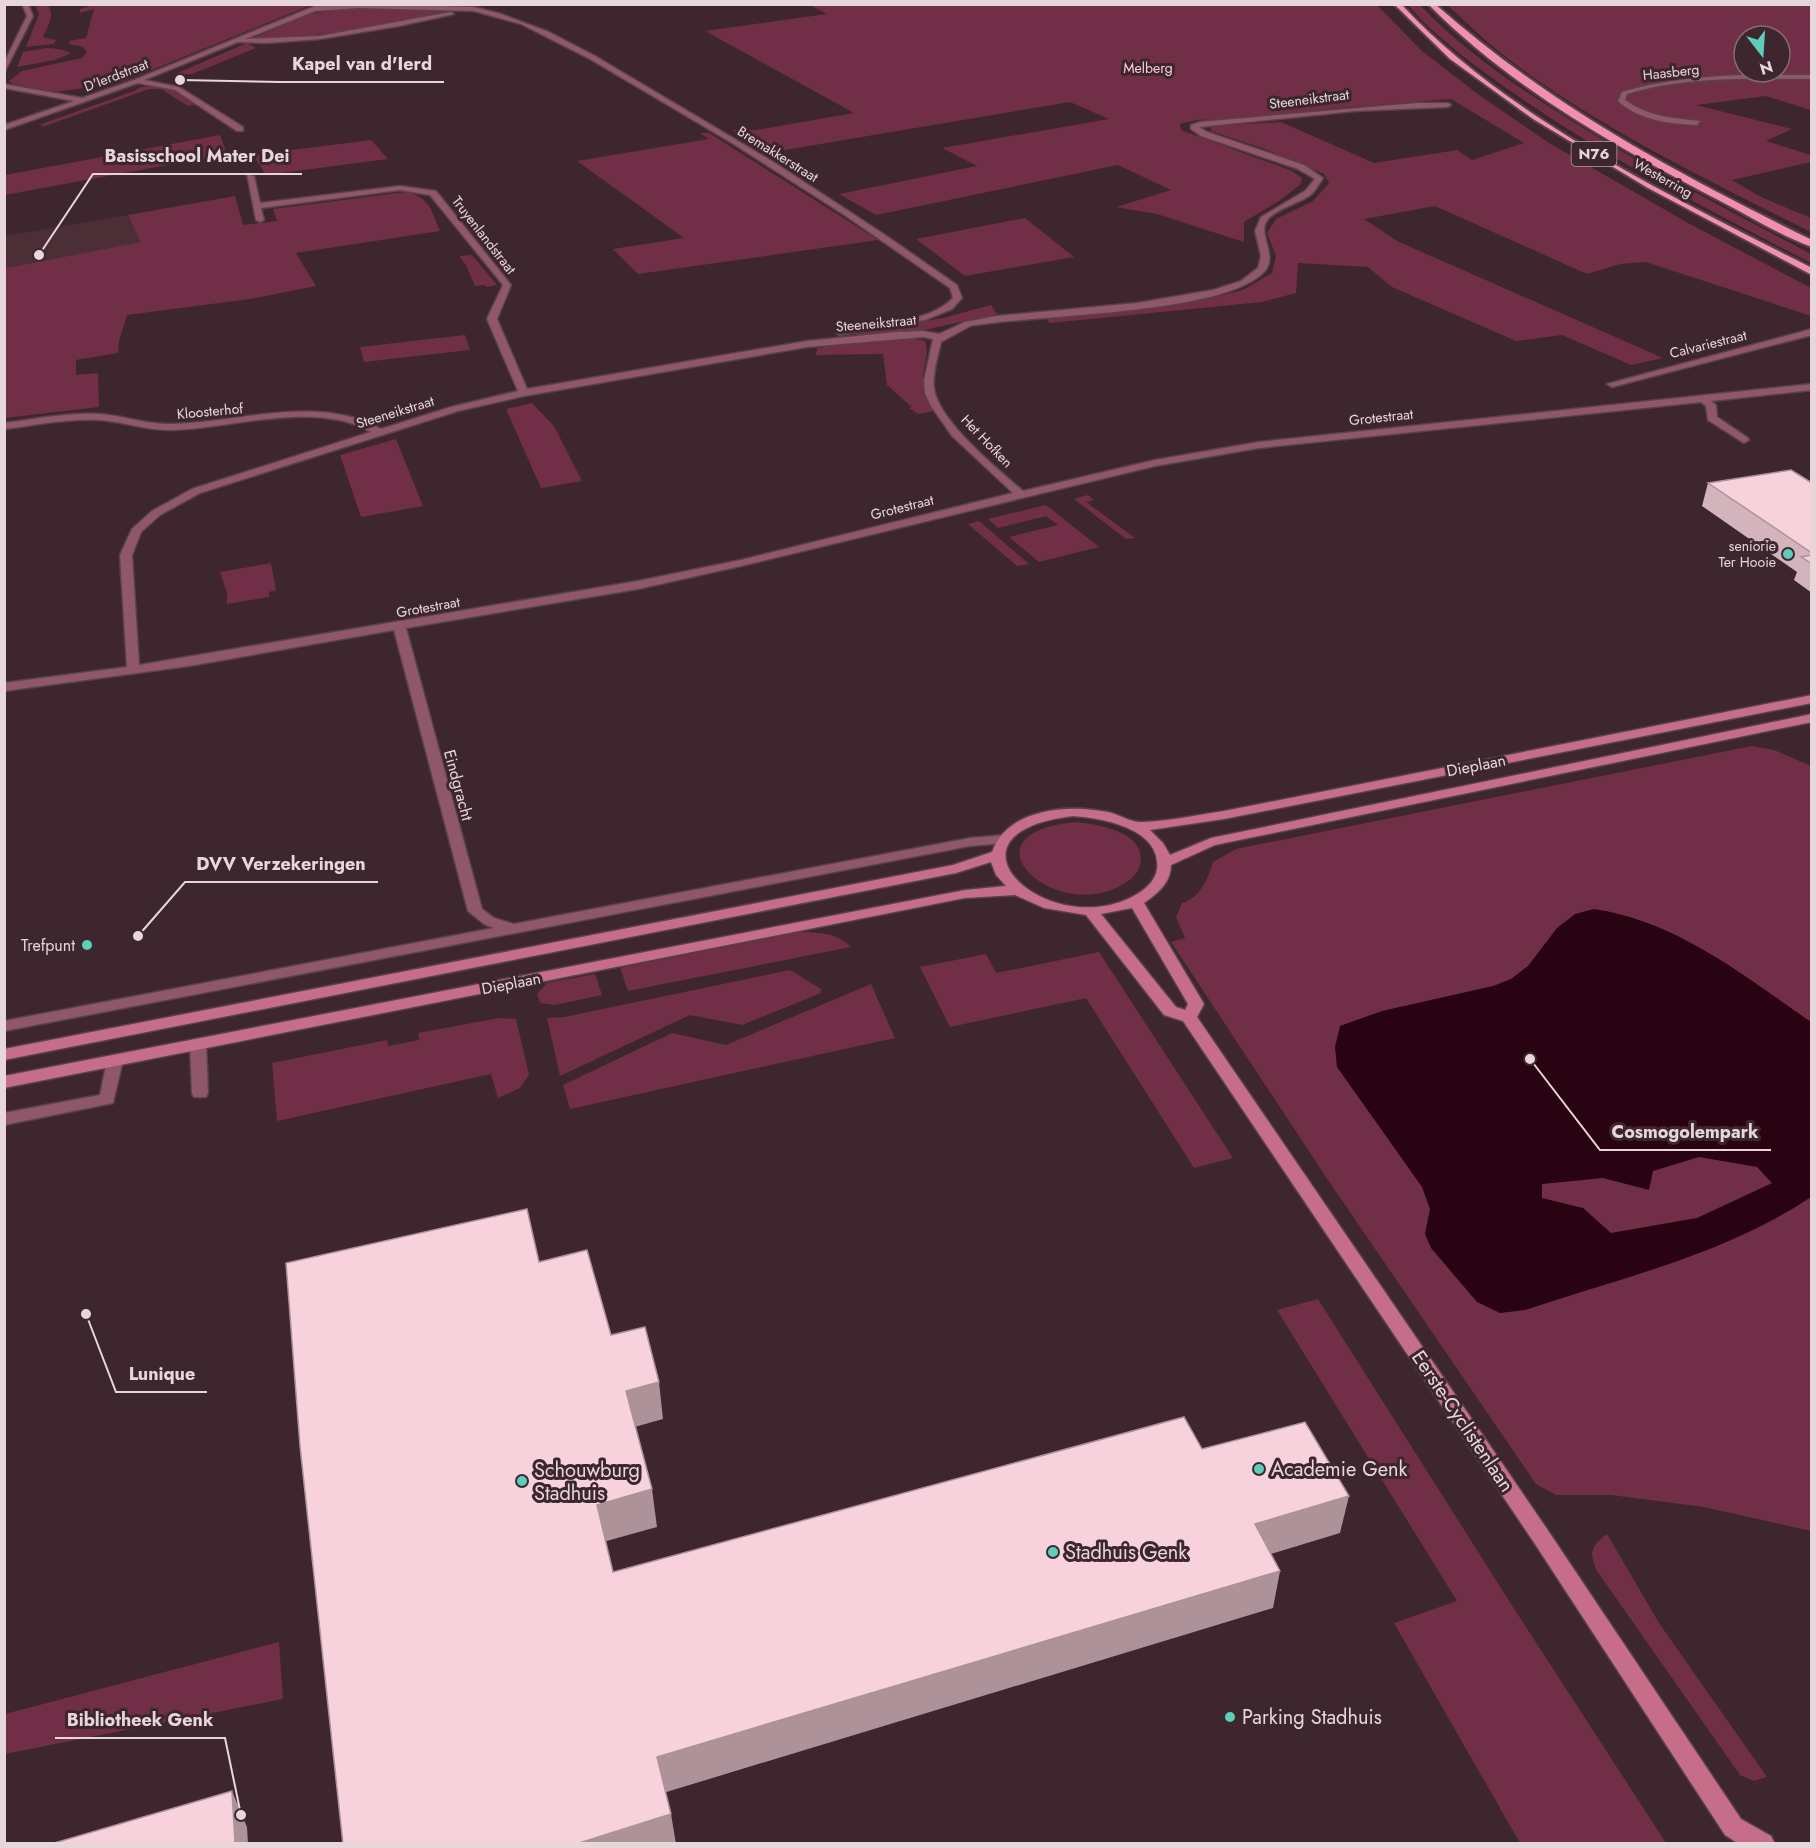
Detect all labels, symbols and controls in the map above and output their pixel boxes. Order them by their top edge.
north arrow [1732,24,1792,84]
callout: Kapel van d'Ierd [280,46,444,82]
text: Kapel van d'Ierd [292,51,432,77]
street label: D'Ierdstraat [81,53,152,96]
text: N [1757,55,1776,81]
park label: Melberg [1123,58,1173,78]
street label: Haasberg [1642,59,1700,85]
street label: Steeneikstraat [1268,84,1351,114]
street label: Bremakkerstraat [734,121,823,187]
callout: Basisschool Mater Dei [93,138,302,174]
road number: N76 [1572,142,1616,166]
text: Basisschool Mater Dei [105,143,289,169]
street label: Westerring [1630,154,1696,202]
street label: Truyenlandstraat [447,192,521,279]
street label: Steeneikstraat [835,309,918,336]
street label: Calvariestraat [1667,325,1749,363]
street label: Steeneikstraat [354,390,437,433]
street label: Kloosterhof [176,398,245,424]
street label: Grotestraat [1348,404,1415,430]
street label: Het Hofken [957,410,1017,472]
street label: Grotestraat [868,489,936,524]
place label: seniorie Ter Hooie [1719,536,1776,572]
marker: seniorie Ter Hooie [1781,547,1795,561]
street label: Grotestraat [395,591,462,622]
street label: Eindgracht [438,747,479,823]
street label: Dieplaan [1445,748,1508,782]
callout: DVV Verzekeringen [185,846,378,882]
text: DVV Verzekeringen [196,851,366,877]
place label: Trefpunt [21,934,75,957]
marker: Trefpunt [80,938,94,952]
street label: Dieplaan [480,966,543,1000]
callout: Cosmogolempark [1600,1114,1771,1150]
text: Cosmogolempark [1612,1119,1759,1145]
street label: Eerste-Cyclistenlaan [1404,1345,1521,1498]
callout: Lunique [116,1356,207,1392]
text: Lunique [129,1361,195,1387]
place label: Academie Genk [1271,1455,1407,1484]
place label: Schouwburg Stadhuis [534,1456,640,1508]
marker: Academie Genk [1252,1462,1266,1476]
marker: Schouwburg Stadhuis [515,1474,529,1488]
place label: Stadhuis Genk [1065,1538,1187,1567]
marker: Stadhuis Genk [1046,1545,1060,1559]
callout: Bibliotheek Genk [55,1702,225,1738]
place label: Parking Stadhuis [1242,1703,1382,1732]
text: Bibliotheek Genk [67,1707,214,1733]
marker: Parking Stadhuis [1223,1710,1237,1724]

